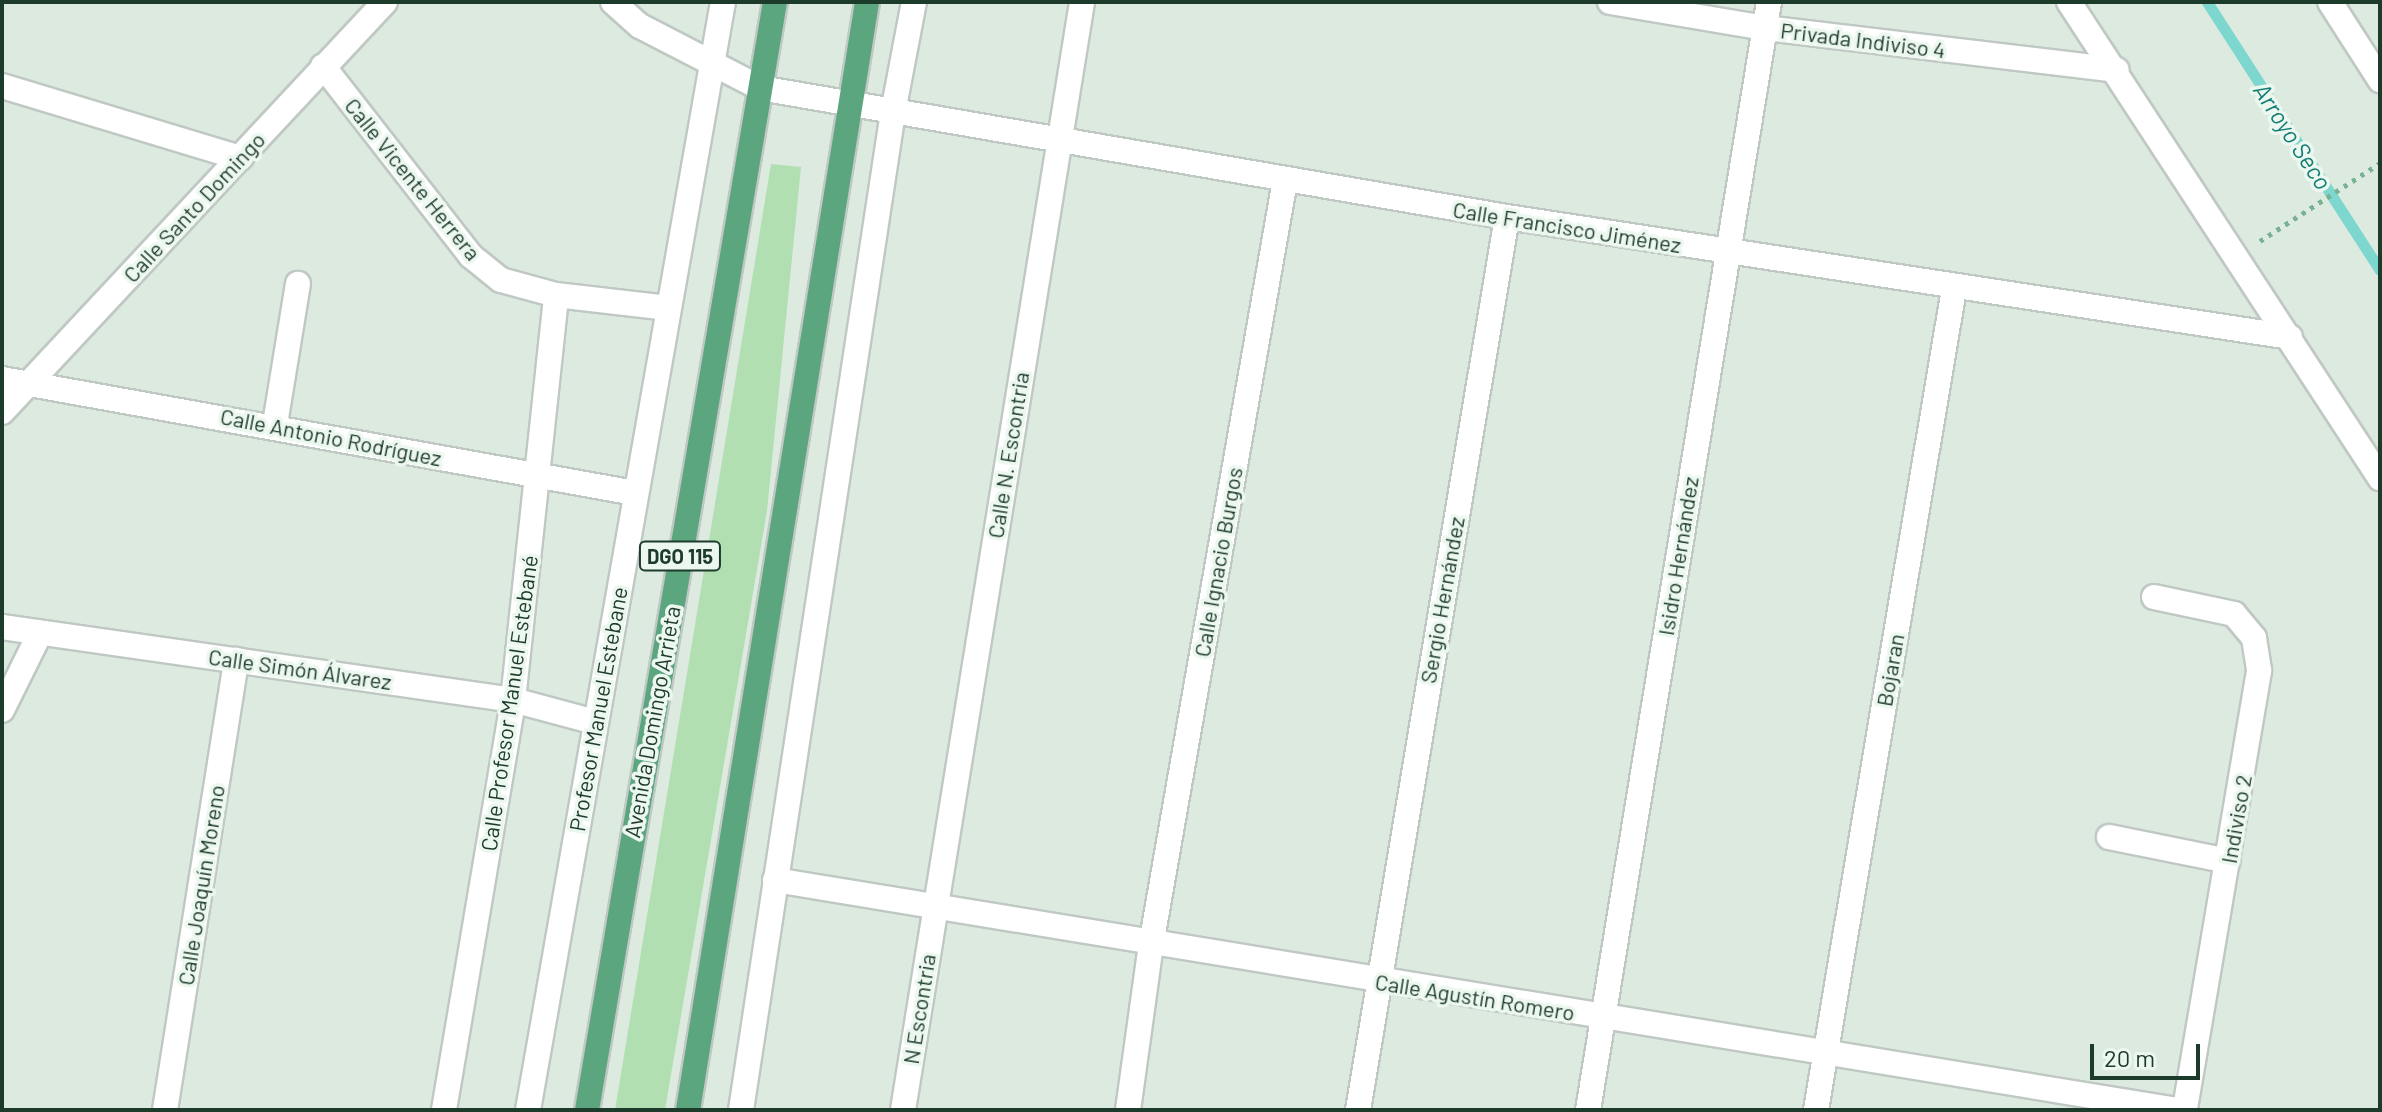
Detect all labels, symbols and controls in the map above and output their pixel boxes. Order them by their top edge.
street label: Privada Indiviso 4 [1779,17,1947,63]
water label: Arroyo Seco [2248,77,2338,195]
street label: Calle Vicente Herrera [340,93,486,265]
street label: Calle Santo Domingo [118,126,270,288]
street label: Calle Francisco Jiménez [1451,196,1683,258]
street label: Calle N. Escontria [982,370,1034,540]
street label: Calle Antonio Rodríguez [218,403,444,471]
street label: Calle Ignacio Burgos [1188,465,1248,659]
street label: Isidro Hernández [1652,475,1704,637]
street label: Sergio Hernández [1414,515,1470,685]
road number: DGO 115 [638,540,722,572]
street label: Calle Profesor Manuel Estebané [475,553,543,853]
street label: Profesor Manuel Estebane [563,585,633,833]
street label: Avenida Domingo Arrieta [619,604,685,840]
street label: Bojaran [1871,632,1909,708]
street label: Calle Simón Álvarez [207,643,393,695]
street label: Indiviso 2 [2215,772,2257,866]
street label: Calle Joaquín Moreno [172,783,230,987]
street label: N Escontria [897,952,941,1066]
street label: Calle Agustín Romero [1373,968,1577,1026]
scale bar [2094,1028,2204,1078]
text: 20 m [2104,1043,2155,1072]

